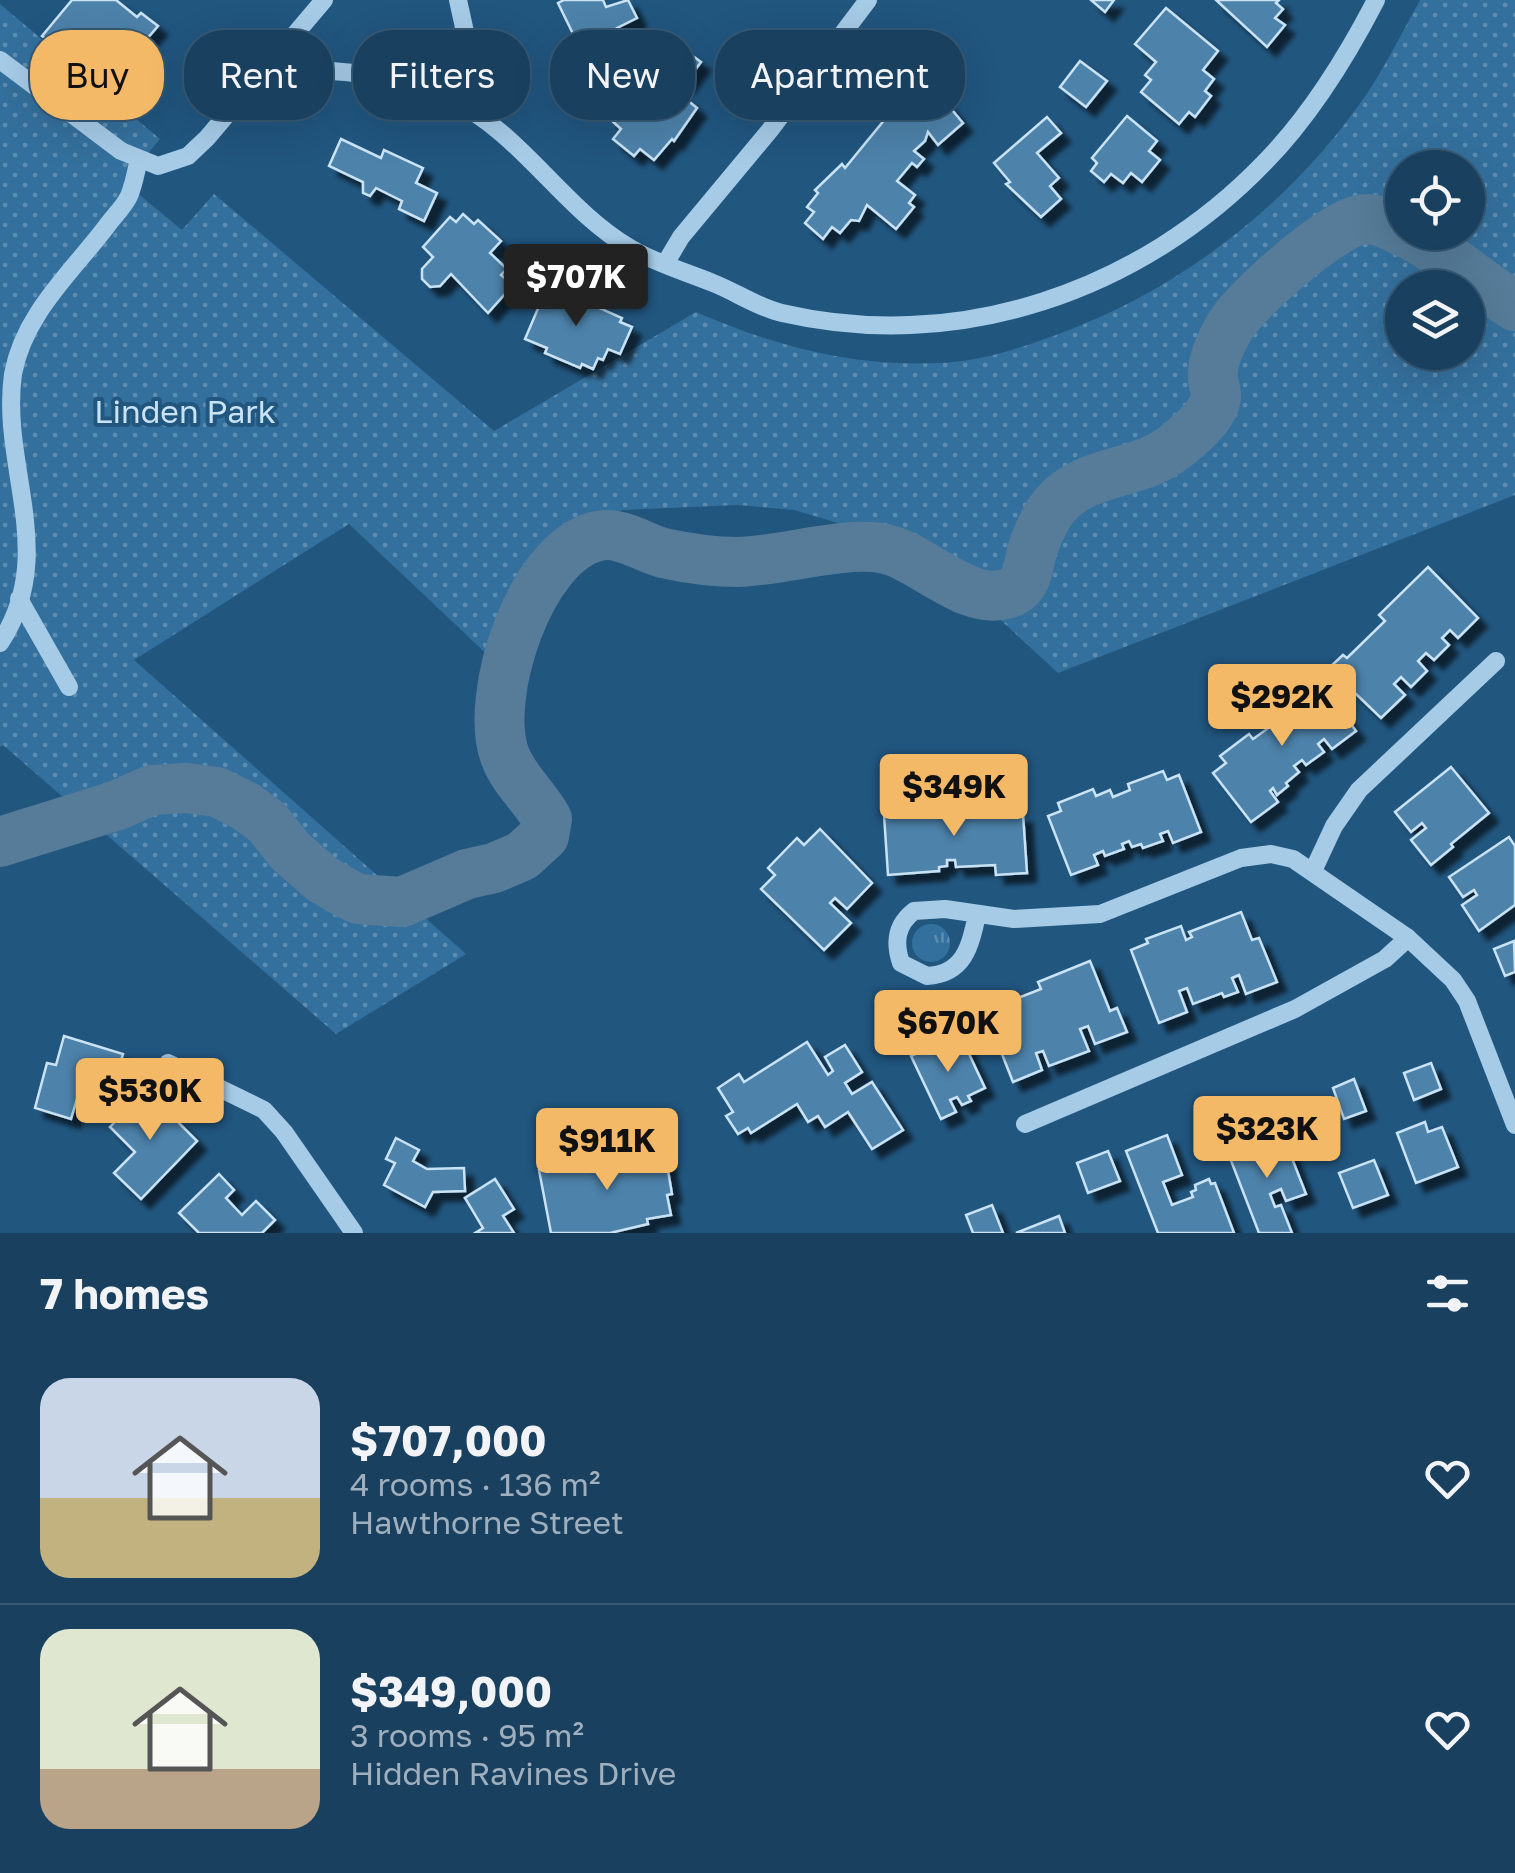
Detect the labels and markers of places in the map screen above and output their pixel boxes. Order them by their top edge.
pin: $707K [506,244,646,329]
pin: $292K [1212,664,1352,749]
pin: $349K [884,754,1024,839]
pin: $670K [878,990,1018,1075]
pin: $530K [80,1058,220,1143]
pin: $323K [1197,1096,1337,1181]
pin: $911K [537,1108,677,1193]

